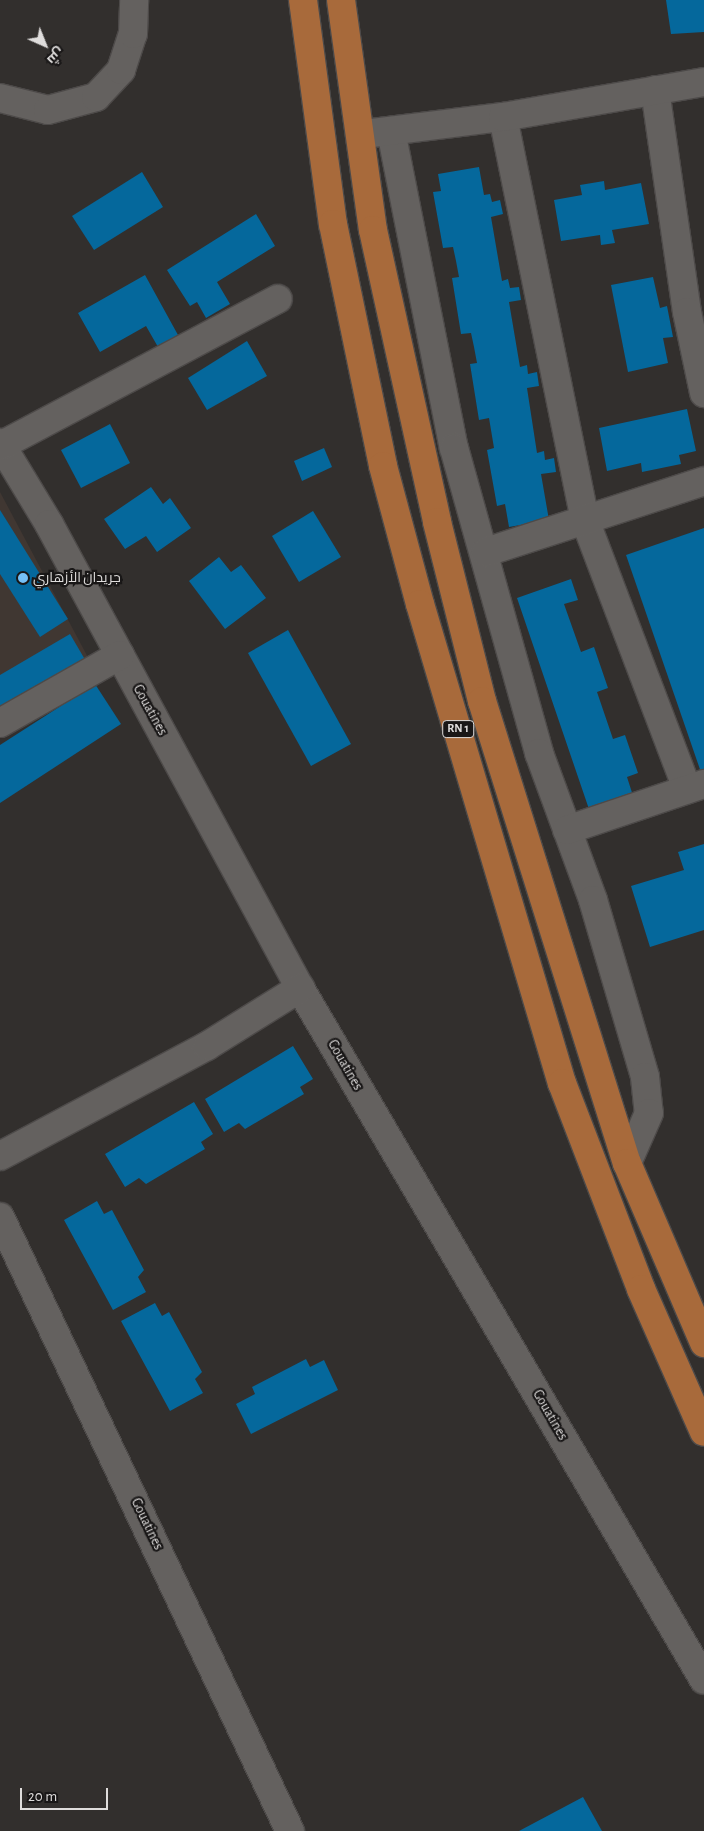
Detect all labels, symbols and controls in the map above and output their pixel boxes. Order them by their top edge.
north arrow [20,20,70,70]
text: ش [44,45,67,67]
place label: جريدان الأزهاري [33,570,121,586]
marker: جريدان الأزهاري [17,572,29,584]
street label: Gouatines [129,682,171,738]
road number: RN 1 [442,720,474,739]
street label: Gouatines [324,1037,366,1093]
street label: Gouatines [529,1387,571,1443]
street label: Gouatines [127,1495,167,1553]
scale bar [22,1778,110,1810]
text: 20 m [28,1789,57,1804]

